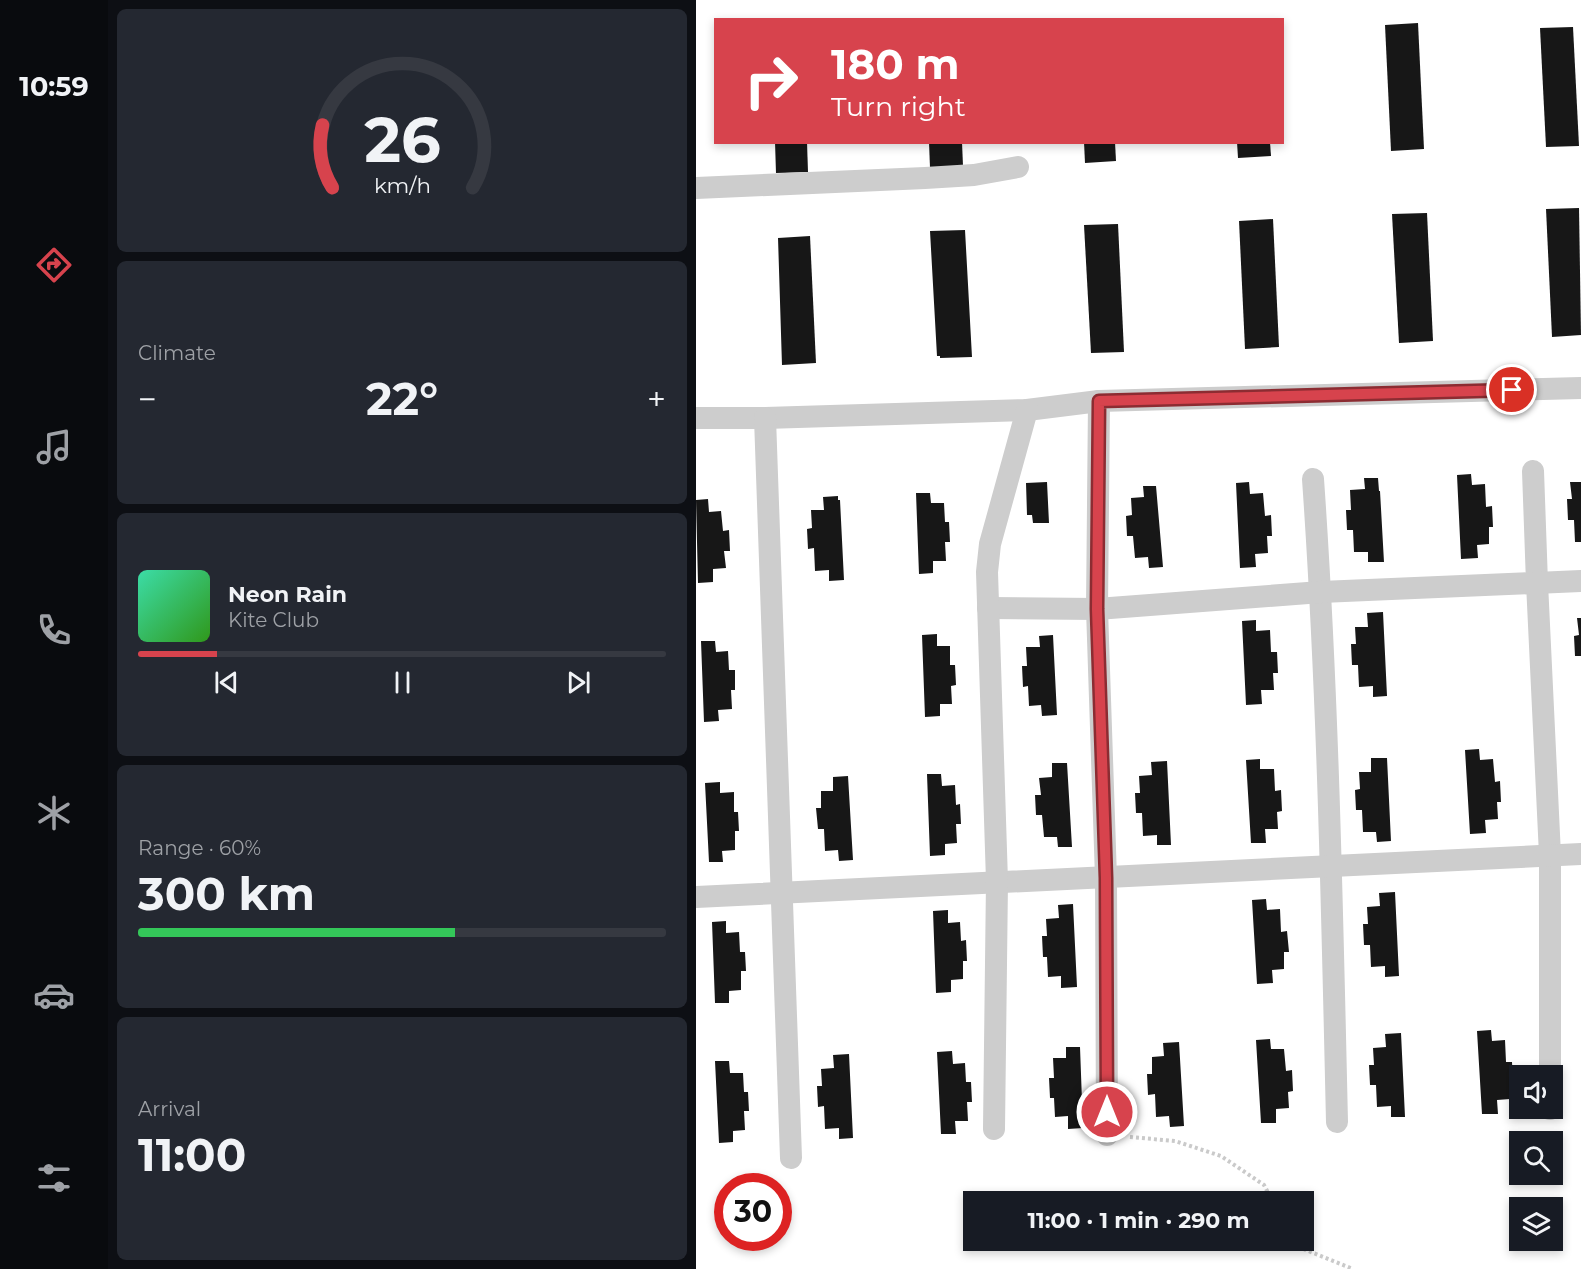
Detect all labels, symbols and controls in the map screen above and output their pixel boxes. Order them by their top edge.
text: 180 m [831,38,960,90]
icon: right [732,42,810,120]
text: 10:59 [19,70,89,103]
text: Turn right [831,90,966,123]
text: 26 [364,102,440,178]
text: km/h [373,172,431,198]
icon: directions [33,244,75,286]
text: Climate [138,341,216,365]
pin [1486,364,1537,415]
text: 22° [366,371,438,426]
icon: arrive [1495,373,1528,406]
text: − [138,379,157,419]
text: + [647,379,666,419]
icon: music [33,426,75,468]
text: Neon Rain [228,581,347,608]
text: Kite Club [228,608,319,632]
icon: phone [33,609,75,651]
icon: previous [210,666,243,699]
icon: pause [386,666,419,699]
icon: next [562,666,595,699]
icon: climate [33,792,75,834]
text: Range · 60% [138,836,261,860]
text: 300 km [138,866,315,921]
icon: car [33,974,75,1016]
map controls [1509,1065,1563,1251]
button: sound [1509,1065,1563,1119]
position arrow [1075,1080,1139,1144]
text: Arrival [138,1097,201,1121]
text: 11:00 [138,1127,246,1182]
button: search [1509,1131,1563,1185]
icon: filters [33,1157,75,1199]
speed limit sign: 30 [714,1173,792,1251]
button: layers [1509,1197,1563,1251]
text: 11:00 · 1 min · 290 m [1027,1207,1250,1234]

